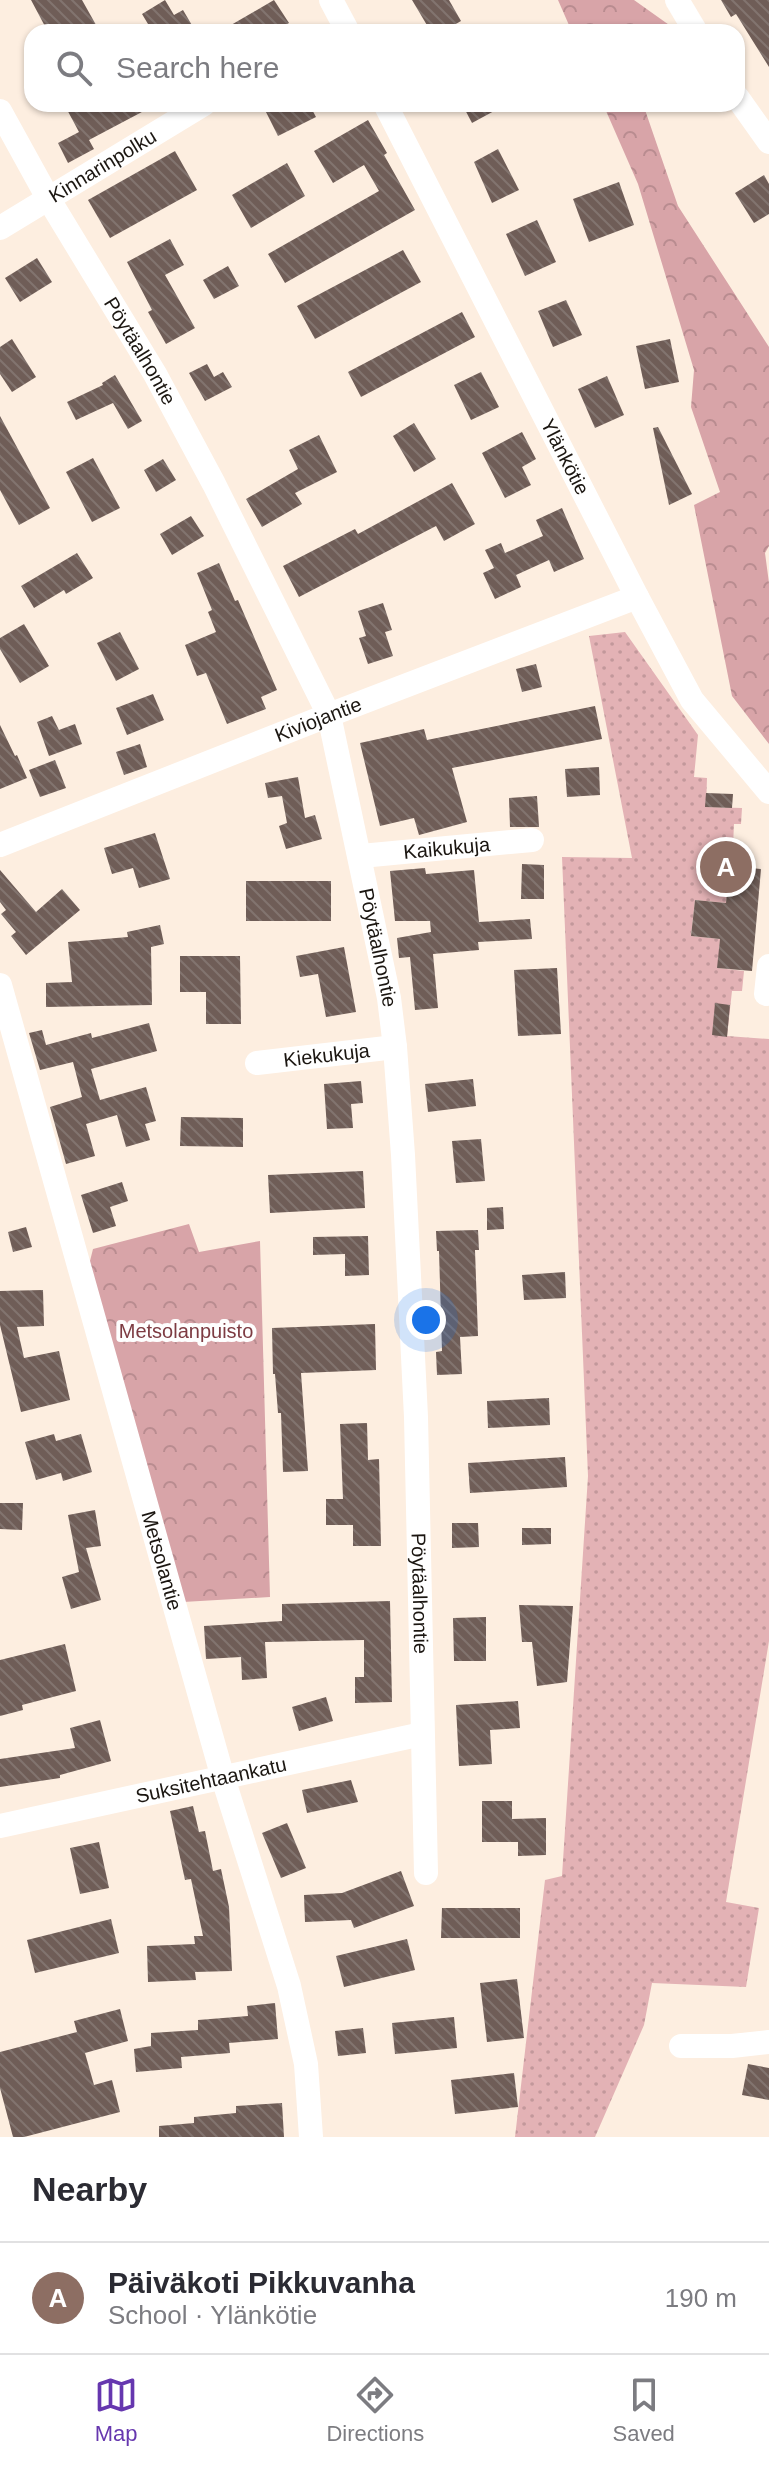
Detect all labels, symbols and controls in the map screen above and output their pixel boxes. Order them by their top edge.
search box [24,24,745,112]
icon: search [52,46,96,90]
text: Search here [116,51,279,84]
street label: Kinnarinpolku [45,125,160,207]
street label: Pöytäalhontie [100,293,180,409]
street label: Ylänkötie [537,415,594,498]
street label: Kiviojantie [272,693,365,746]
street label: Kaikukuja [402,833,492,863]
pin: A [700,837,752,897]
street label: Pöytäalhontie [355,886,401,1008]
street label: Kiekukuja [282,1039,372,1071]
your location [406,1300,446,1340]
park label: Metsolanpuisto [119,1320,253,1342]
street label: Metsolantie [137,1508,186,1613]
street label: Pöytäalhontie [408,1533,432,1654]
street label: Suksitehtaankatu [134,1753,288,1807]
text: Nearby [32,2170,147,2208]
text: Päiväkoti Pikkuvanha [108,2266,415,2299]
text: A [49,2283,67,2313]
text: 190 m [665,2283,737,2313]
text: School · Ylänkötie [108,2300,317,2330]
tab: Map [94,2373,138,2447]
tab: Directions [326,2373,424,2447]
tab: Saved [612,2373,675,2447]

